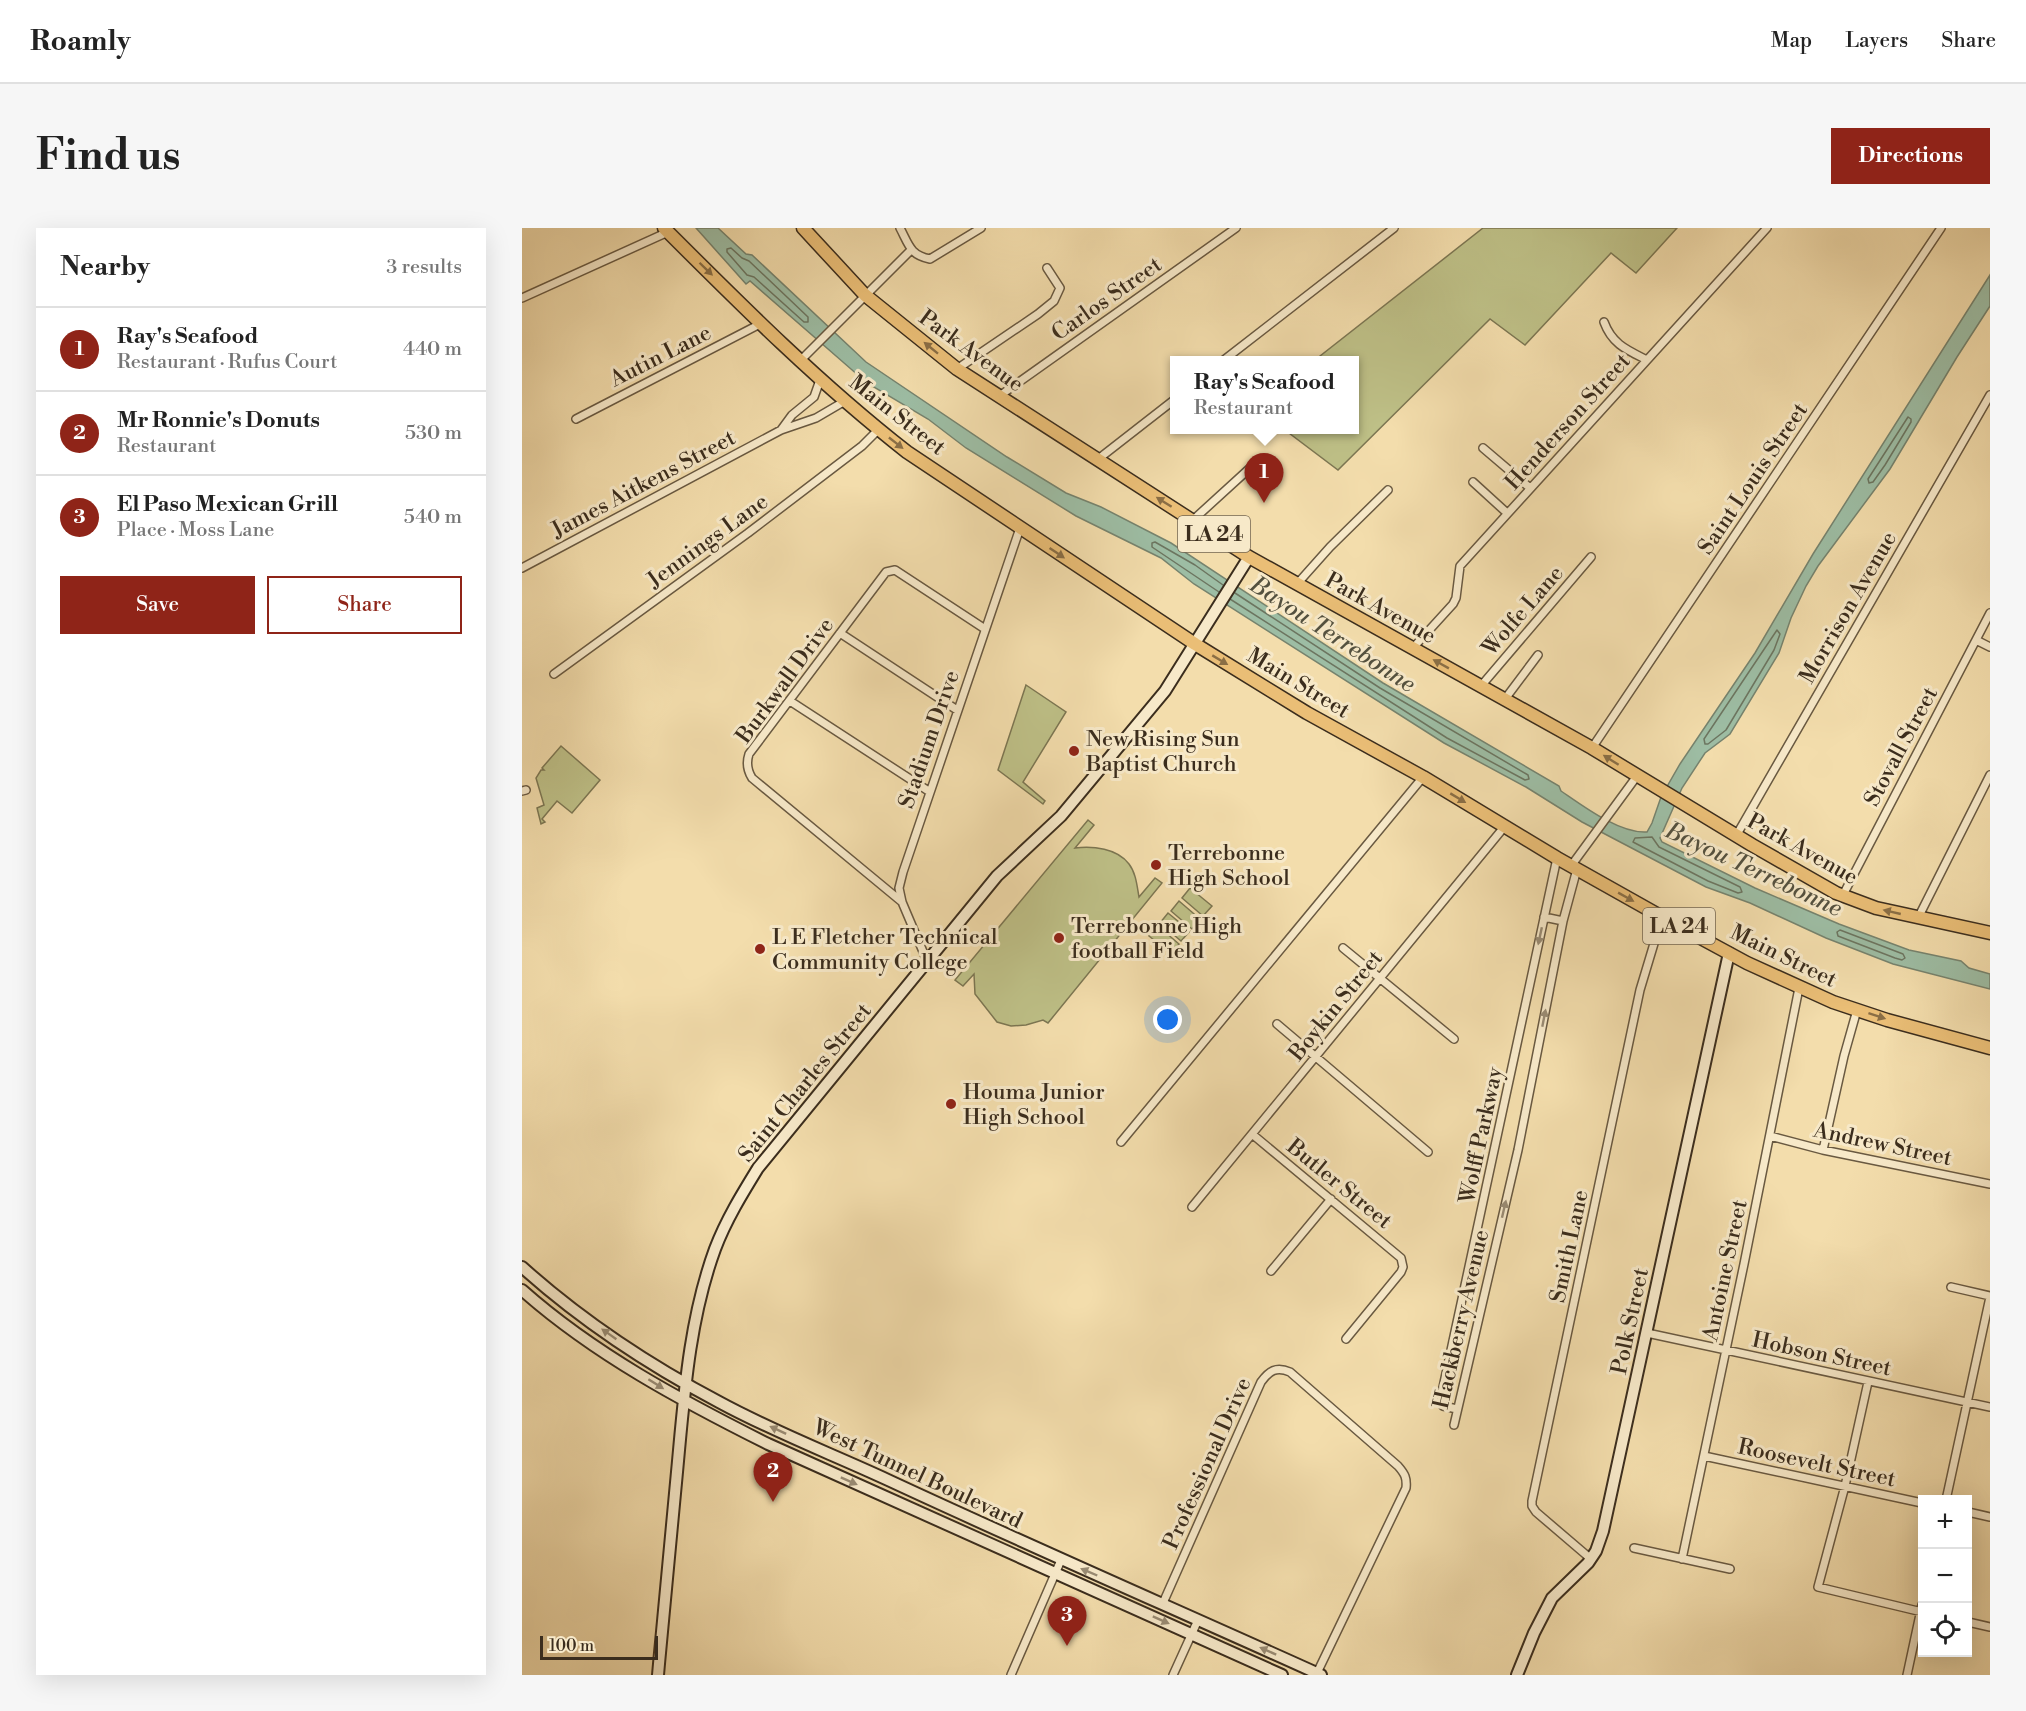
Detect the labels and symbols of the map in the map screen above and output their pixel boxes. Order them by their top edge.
street label: Carlos Street [1047,251,1167,347]
one-way arrow [698,262,713,275]
street label: Park Avenue [914,304,1029,398]
street label: Autin Lane [605,319,716,394]
one-way arrow [924,342,939,355]
street label: Henderson Street [1500,348,1637,496]
street label: Main Street [843,369,951,461]
street label: Saint Louis Street [1693,398,1814,560]
street label: James Aitkens Street [546,424,740,545]
one-way arrow [888,437,904,450]
pin: 1 [1244,454,1284,503]
street label: Jennings Lane [641,488,774,595]
one-way arrow [1156,497,1172,508]
road number: LA 24 [1178,516,1250,552]
street label: Morrison Avenue [1794,527,1903,689]
one-way arrow [1049,547,1065,558]
street label: Wolfe Lane [1476,560,1570,662]
street label: Park Avenue [1320,567,1441,650]
water label: Bayou Terrebonne [1243,570,1421,700]
street label: Burkwall Drive [730,613,840,750]
street label: Main Street [1242,642,1355,725]
one-way arrow [1212,654,1228,665]
one-way arrow [1432,659,1449,669]
street label: Stadium Drive [893,667,966,812]
street label: Stovall Street [1859,682,1944,811]
place label: New Rising Sun Baptist Church [1085,726,1240,778]
marker: New Rising Sun Baptist Church [1067,744,1081,758]
one-way arrow [1603,754,1619,765]
one-way arrow [1450,793,1467,803]
street label: Park Avenue [1742,808,1863,891]
water label: Bayou Terrebonne [1660,815,1847,924]
place label: Terrebonne High School [1168,840,1290,892]
marker: Terrebonne High School [1149,858,1163,872]
one-way arrow [1618,892,1635,902]
one-way arrow [1882,907,1901,916]
road number: LA 24 [1643,908,1715,944]
place label: Terrebonne High football Field [1071,913,1242,965]
street label: Main Street [1726,919,1841,994]
place label: L E Fletcher Technical Community College [772,924,998,976]
one-way arrow [1535,927,1545,945]
marker: Terrebonne High football Field [1052,931,1066,945]
marker: L E Fletcher Technical Community College [753,942,767,956]
street label: Boykin Street [1283,945,1389,1067]
street label: Saint Charles Street [733,998,878,1168]
your location [1153,1005,1182,1034]
one-way arrow [1540,1008,1549,1027]
one-way arrow [1868,1012,1886,1021]
street label: Wolff Parkway [1454,1064,1509,1207]
place label: Houma Junior High School [963,1079,1105,1131]
marker: Houma Junior High School [944,1097,958,1111]
street label: Andrew Street [1810,1116,1954,1172]
street label: Butler Street [1280,1133,1397,1235]
street label: Smith Lane [1544,1187,1595,1305]
street label: Antoine Street [1697,1197,1754,1344]
one-way arrow [1500,1200,1510,1218]
street label: Hackberry Avenue [1428,1227,1495,1412]
street label: Polk Street [1606,1265,1655,1377]
street label: Hobson Street [1749,1327,1894,1382]
one-way arrow [601,1329,616,1341]
street label: Professional Drive [1157,1374,1257,1554]
one-way arrow [648,1378,664,1389]
street label: West Tunnel Boulevard [807,1414,1027,1535]
one-way arrow [770,1426,787,1435]
street label: Roosevelt Street [1735,1434,1898,1493]
pin: 2 [754,1452,792,1502]
one-way arrow [840,1476,857,1485]
one-way arrow [1080,1567,1098,1577]
pin: 3 [1048,1596,1086,1646]
one-way arrow [1152,1616,1169,1625]
scale bar [540,1633,658,1660]
one-way arrow [1259,1647,1276,1656]

